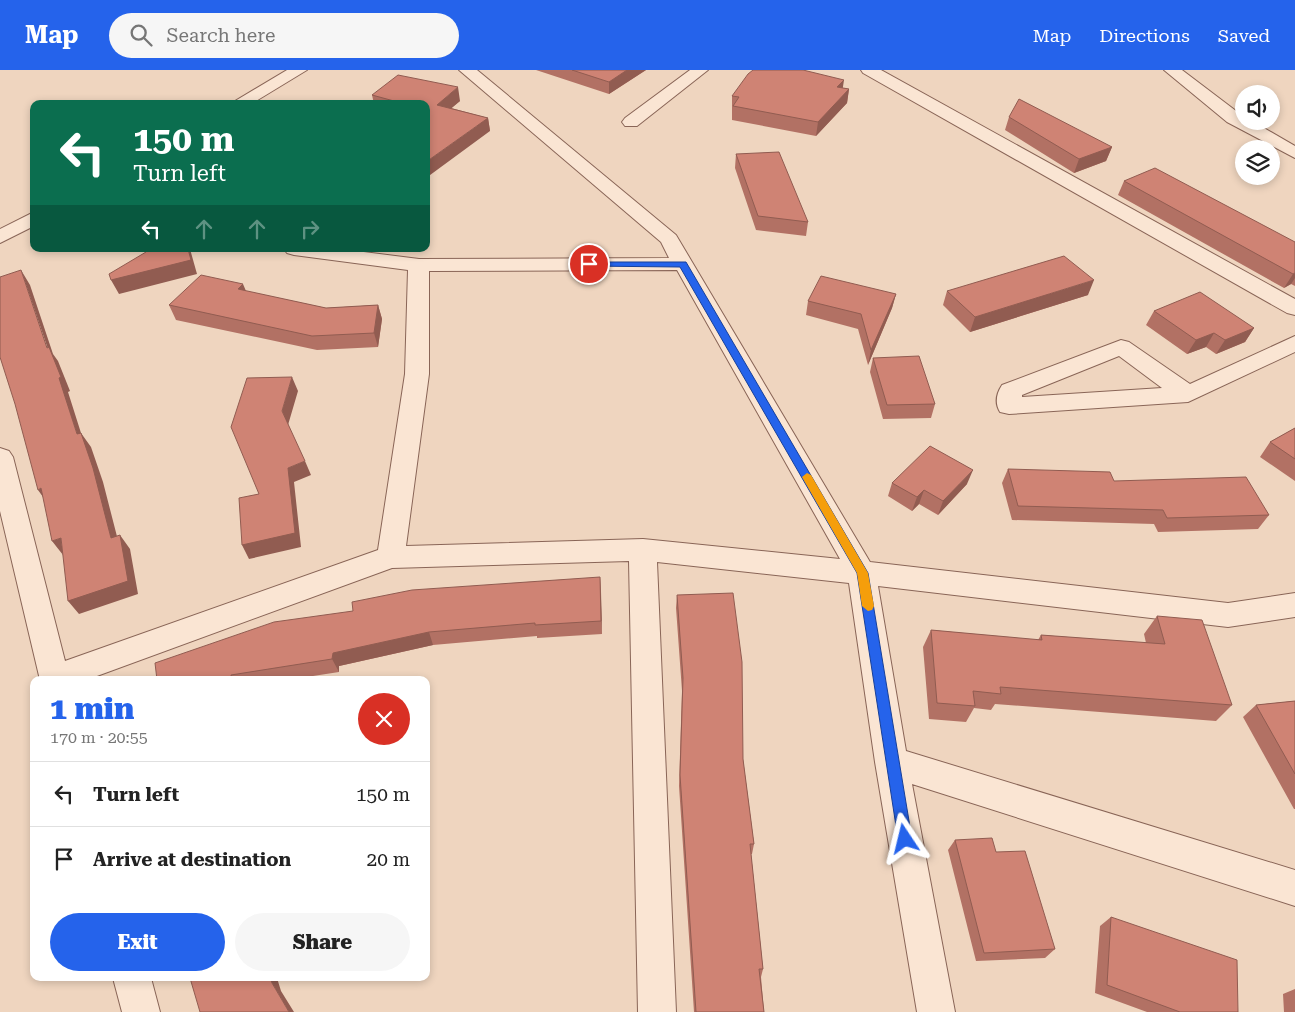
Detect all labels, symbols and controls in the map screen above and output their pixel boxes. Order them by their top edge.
search box [109,13,459,58]
text: Map [25,21,79,49]
icon: search [127,21,155,49]
text: Search here [167,24,275,47]
text: Map [1033,25,1071,46]
text: Directions [1099,25,1190,46]
text: Saved [1218,25,1270,46]
map controls [1235,85,1280,185]
button: sound [1235,85,1280,130]
text: 150 m [133,119,234,160]
icon: left [50,120,115,185]
button: layers [1235,140,1280,185]
text: Turn left [133,161,226,186]
icon: left [137,215,165,243]
icon: ahead [190,215,218,243]
icon: ahead [243,215,271,243]
icon: right [296,215,324,243]
pin [568,243,610,285]
icon: arrive [575,250,603,278]
text: 1 min [50,691,134,726]
button: close [358,693,410,745]
text: 170 m · 20:55 [50,728,148,747]
icon: left [50,780,78,808]
text: Turn left [93,783,179,806]
text: 150 m [356,783,410,806]
position arrow [878,812,930,864]
icon: arrive [50,845,78,873]
text: Arrive at destination [93,848,291,871]
text: 20 m [367,848,410,871]
button: Exit [50,913,225,971]
button: Share [235,913,410,971]

